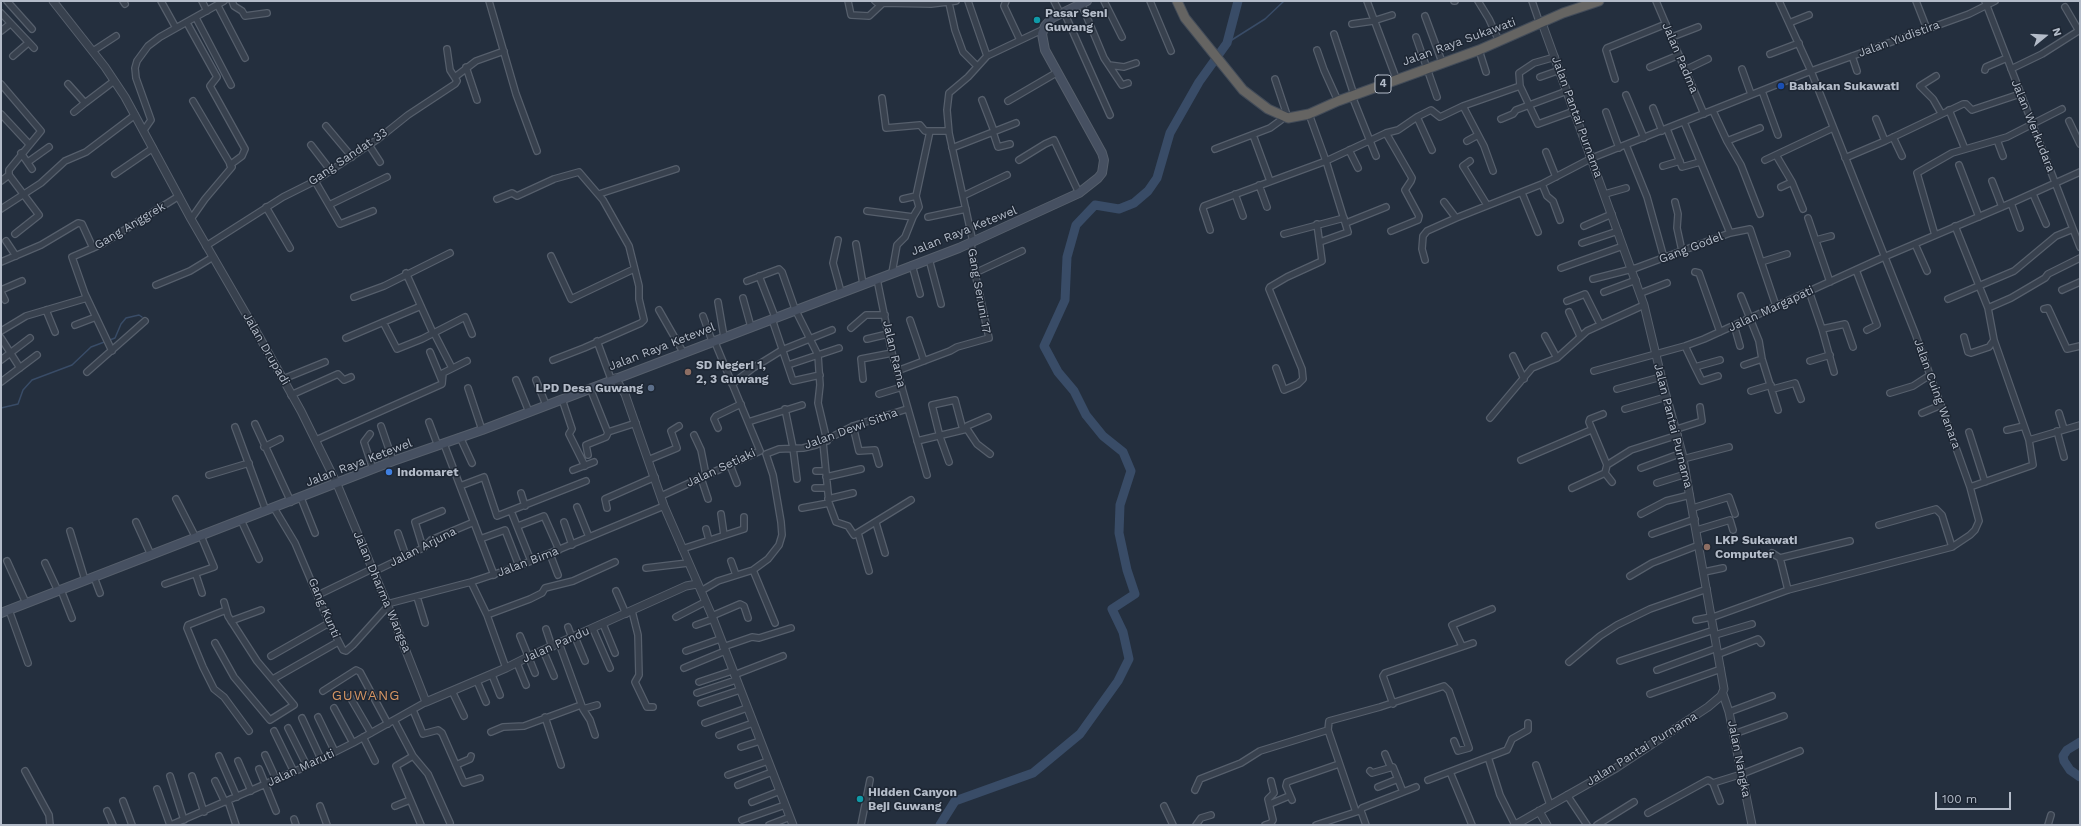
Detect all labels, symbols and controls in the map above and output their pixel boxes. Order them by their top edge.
place label: Pasar Seni Guwang [1045,6,1108,34]
marker: Pasar Seni Guwang [1032,15,1042,25]
street label: Jalan Raya Sukawati [1400,15,1518,69]
north arrow [2025,16,2065,56]
street label: Jalan Yudistira [1856,18,1942,60]
street label: Jalan Padma [1659,21,1701,95]
text: N [2049,26,2064,38]
street label: Jalan Pantai Purnama [1548,54,1606,180]
road number: 4 [1375,75,1391,93]
street label: Jalan Werkudara [2008,78,2058,174]
place label: Babakan Sukawati [1789,79,1899,93]
marker: Babakan Sukawati [1776,81,1786,91]
street label: Gang Sandat 33 [306,125,390,189]
street label: Gang Anggrek [92,199,168,253]
street label: Jalan Raya Ketewel [909,203,1019,259]
street label: Gang Godel [1657,229,1725,267]
street label: Gang Seruni 17 [964,247,994,335]
street label: Jalan Margapati [1726,283,1816,335]
street label: Jalan Drupadi [239,310,293,388]
street label: Jalan Rama [879,319,909,389]
street label: Jalan Raya Ketewel [607,320,717,374]
street label: Jalan Cuing Wanara [1910,337,1964,451]
place label: SD Negeri 1, 2, 3 Guwang [696,358,769,386]
street label: Jalan Pantai Purnama [1651,362,1695,490]
marker: SD Negeri 1, 2, 3 Guwang [683,367,693,377]
place label: LPD Desa Guwang [535,381,643,395]
marker: LPD Desa Guwang [646,383,656,393]
street label: Jalan Dewi Sitha [802,405,900,453]
street label: Jalan Raya Ketewel [304,436,414,490]
street label: Jalan Setiaki [684,446,758,490]
place label: Indomaret [397,465,458,479]
marker: Indomaret [384,467,394,477]
street label: Jalan Arjuna [387,524,459,570]
street label: Jalan Dharma Wangsa [350,529,414,655]
place label: LKP Sukawati Computer [1715,533,1797,561]
marker: LKP Sukawati Computer [1702,542,1712,552]
street label: Jalan Bima [495,544,561,580]
street label: Gang Kunti [305,576,343,640]
street label: Jalan Pandu [520,624,592,666]
district label: GUWANG [332,688,400,704]
street label: Jalan Pantai Purnama [1584,709,1700,789]
street label: Jalan Nangka [1724,719,1754,799]
street label: Jalan Maruti [265,746,337,790]
scale bar [1937,784,2013,810]
place label: Hidden Canyon Beji Guwang [868,785,957,813]
text: 100 m [1942,792,1977,806]
marker: Hidden Canyon Beji Guwang [855,794,865,804]

